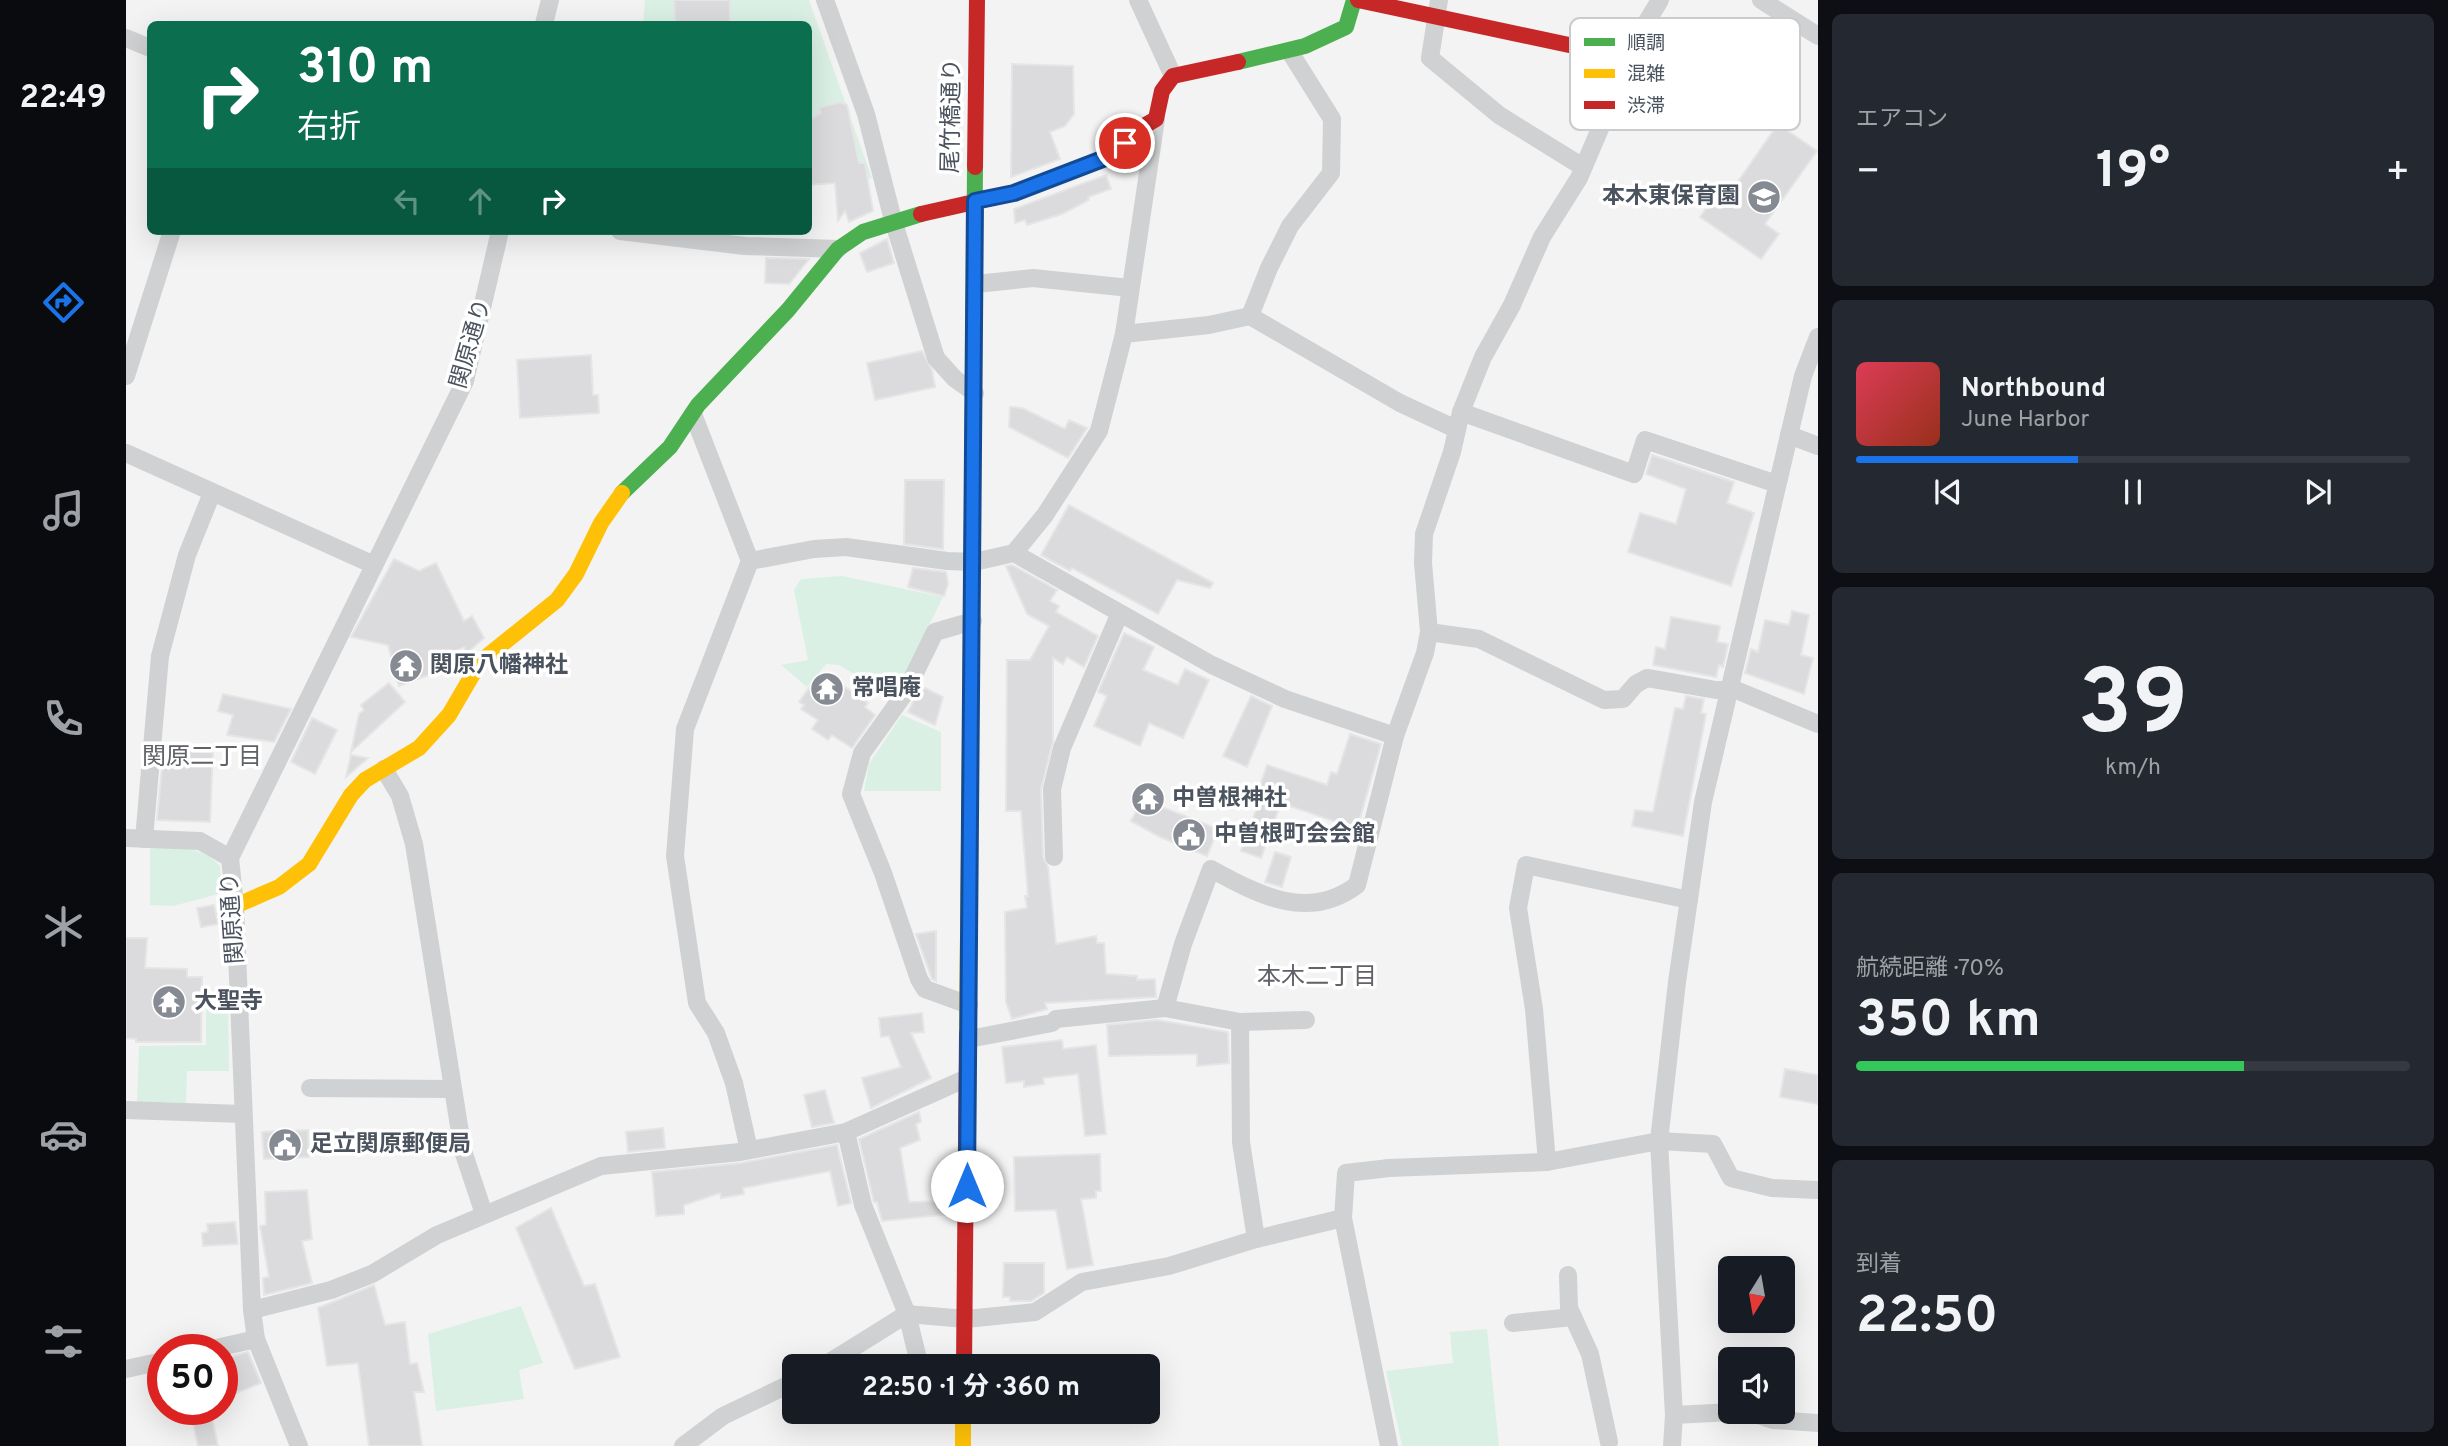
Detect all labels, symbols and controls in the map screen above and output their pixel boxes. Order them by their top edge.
legend [1570,18,1800,130]
text: 順調 [1627,32,1665,56]
text: 310 m [297,39,433,101]
icon: right [182,49,273,140]
street label: 尾竹橋通り [937,58,969,174]
text: 混雑 [1627,63,1665,87]
text: 22:49 [19,79,107,119]
text: 渋滞 [1627,95,1665,119]
text: エアコン [1856,106,1948,135]
text: 右折 [297,109,361,149]
pin [1095,113,1155,173]
icon: arrive [1106,124,1144,162]
text: 19° [2096,140,2170,206]
text: − [1856,149,1881,198]
text: + [2385,149,2410,198]
school or university icon: 本木東保育園 [1745,178,1783,216]
icon: left [388,182,426,220]
icon: ahead [461,182,499,220]
icon: right [534,182,572,220]
place label: 本木東保育園 [1602,183,1740,212]
icon: directions [39,278,88,327]
street label: 関原通り [445,296,499,392]
text: Northbound [1961,373,2106,406]
text: June Harbor [1961,406,2089,435]
icon: previous [1929,473,1967,511]
icon: pause [2114,473,2152,511]
icon: next [2299,473,2337,511]
icon: music [39,486,88,535]
temple icon: 関原八幡神社 [387,647,425,685]
text: 39 [2078,651,2188,766]
place label: 関原八幡神社 [430,652,568,681]
temple icon: 常唱庵 [808,670,846,708]
place label: 常唱庵 [852,675,921,704]
icon: phone [39,694,88,743]
district label: 関原二丁目 [142,743,262,773]
text: km/h [2105,754,2161,783]
temple icon: 中曽根神社 [1129,780,1167,818]
place label: 中曽根神社 [1172,785,1287,814]
public building icon: 中曽根町会会館 [1170,816,1208,854]
place label: 中曽根町会会館 [1214,821,1375,850]
street label: 関原通り [216,871,252,965]
icon: climate [39,902,88,951]
text: 航続距離 · 70% [1856,955,2004,984]
district label: 本木二丁目 [1257,963,1377,993]
temple icon: 大聖寺 [150,983,188,1021]
place label: 大聖寺 [194,988,263,1017]
text: 350 km [1856,989,2041,1055]
icon: car [39,1110,88,1159]
public building icon: 足立関原郵便局 [266,1126,304,1164]
place label: 足立関原郵便局 [310,1131,471,1160]
position arrow [930,1149,1004,1223]
text: 到着 [1856,1251,1902,1280]
north arrow [1718,1256,1796,1334]
map controls [1718,1256,1795,1424]
text: 22:50 [1856,1285,1998,1351]
icon: filters [39,1317,88,1366]
speed limit sign: 50 [147,1334,238,1425]
button: sound [1718,1347,1795,1424]
text: 22:50 · 1 分 · 360 m [862,1372,1080,1405]

